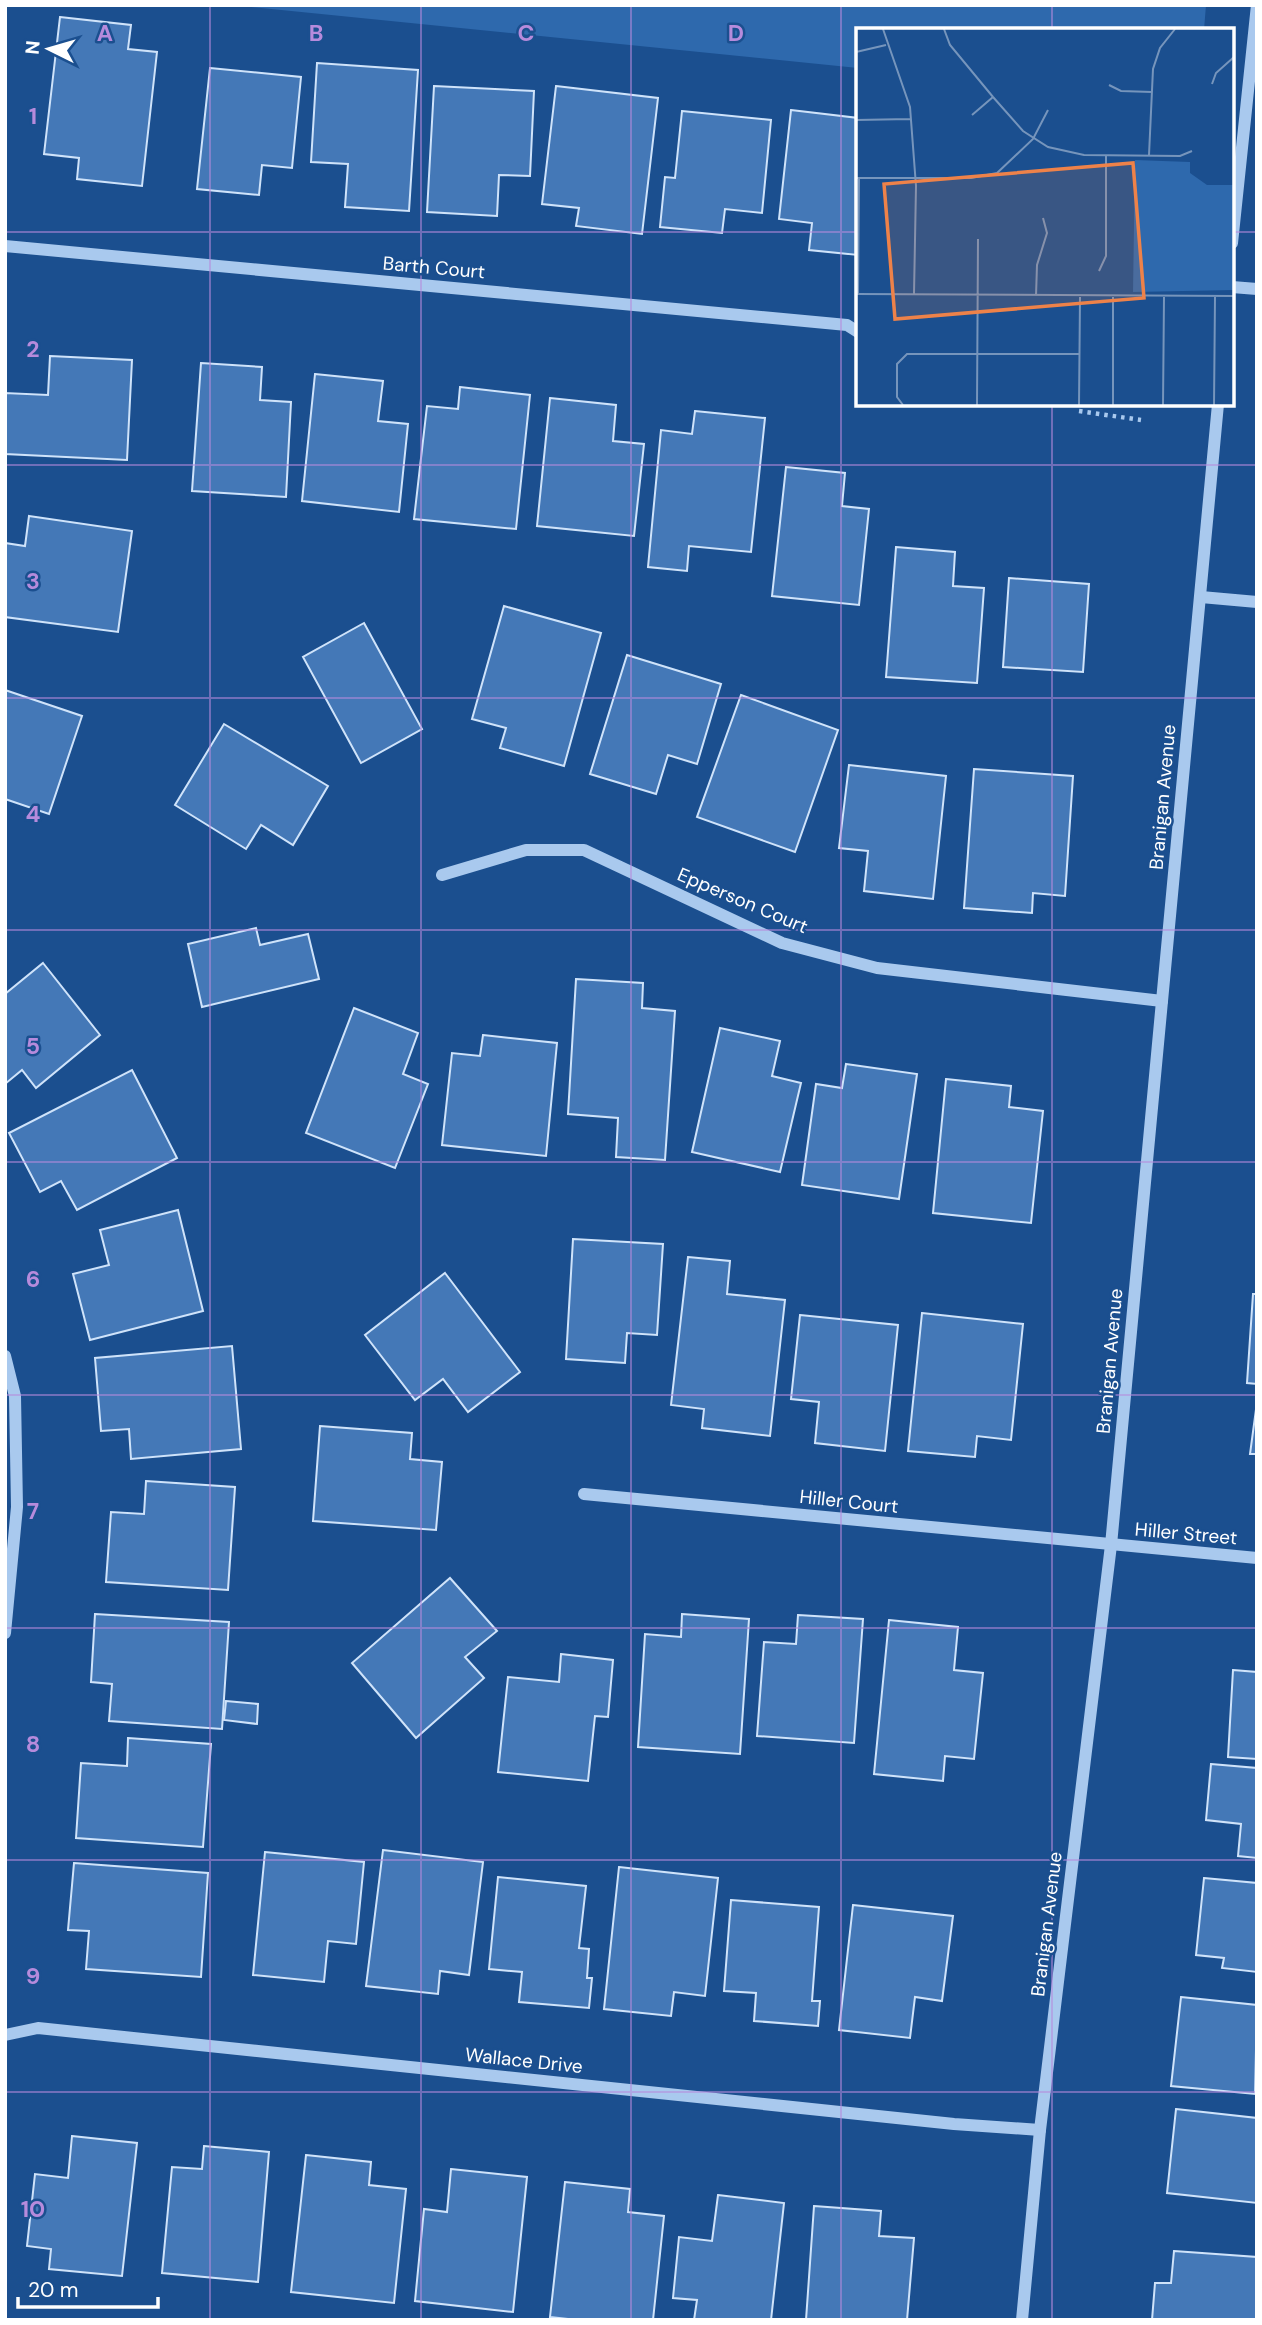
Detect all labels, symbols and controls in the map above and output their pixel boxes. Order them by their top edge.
north arrow [14,14,84,84]
text: A [97,18,113,48]
text: B [309,18,323,48]
text: C [518,18,534,48]
text: D [728,18,744,48]
inset map [856,28,1234,406]
text: N [20,40,46,56]
text: 1 [29,101,37,131]
street label: Barth Court [382,251,486,284]
text: 2 [26,334,40,364]
text: 3 [26,566,40,596]
street label: Branigan Avenue [1144,723,1181,871]
text: 4 [26,799,41,829]
street label: Epperson Court [674,862,812,939]
text: 5 [26,1031,40,1061]
text: 6 [26,1264,40,1294]
street label: Branigan Avenue [1091,1287,1128,1435]
street label: Hiller Court [798,1484,900,1519]
text: 7 [27,1496,39,1526]
street label: Hiller Street [1134,1517,1238,1550]
text: 8 [26,1729,40,1759]
street label: Branigan Avenue [1025,1850,1068,1998]
text: 9 [26,1961,40,1991]
street label: Wallace Drive [464,2042,584,2079]
text: 10 [21,2194,45,2224]
scale bar [18,2266,158,2310]
text: 20 m [28,2276,79,2304]

